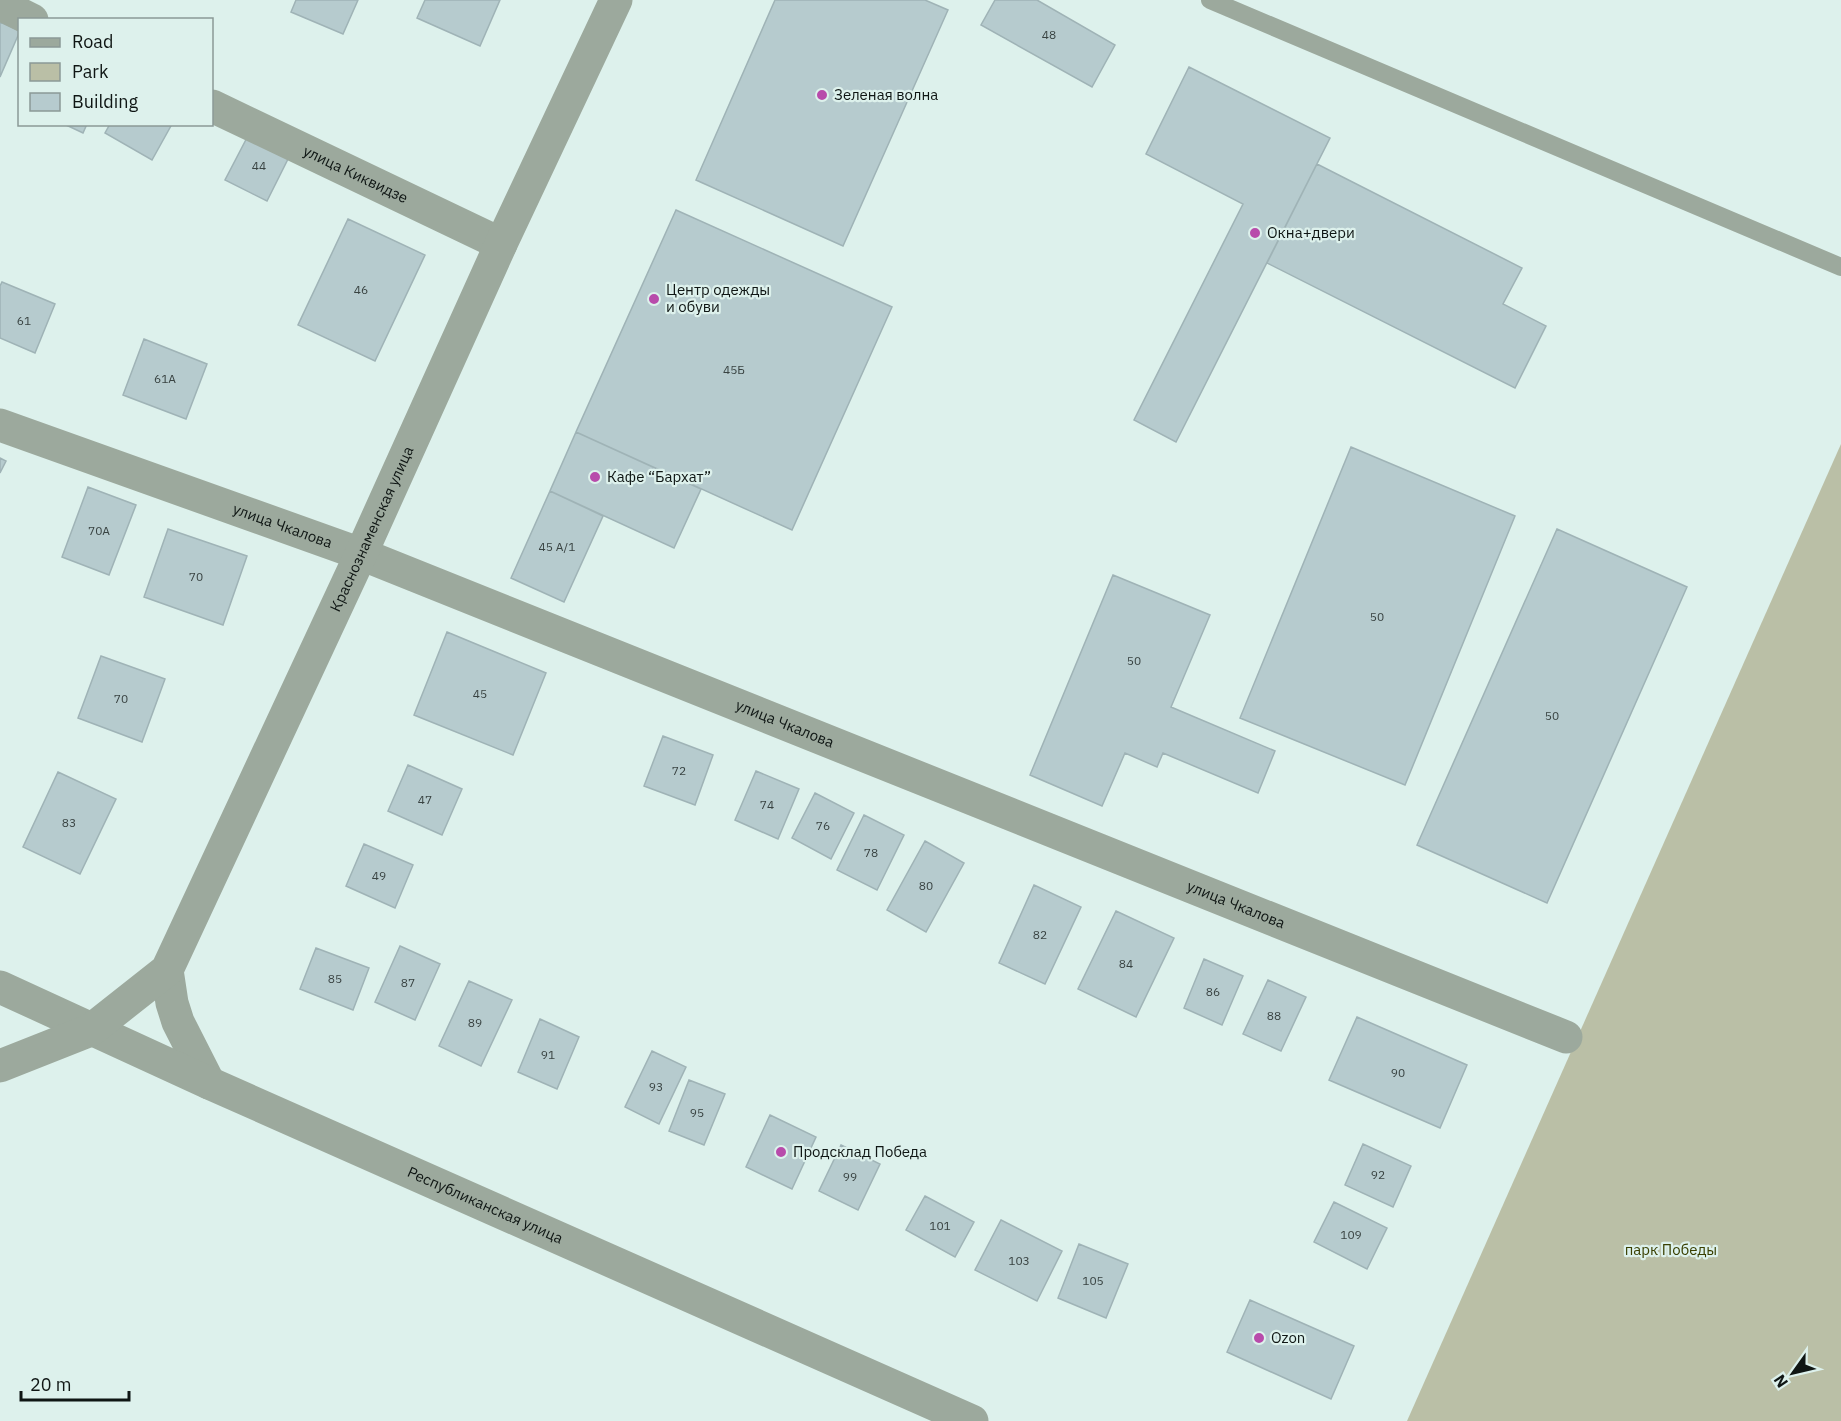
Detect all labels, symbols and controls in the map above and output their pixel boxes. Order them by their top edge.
legend [18,18,213,126]
house number: 48 [1042,27,1056,42]
text: Road [72,30,113,53]
text: Park [72,60,109,83]
place label: Зеленая волна [834,85,938,104]
marker: Зеленая волна [815,88,829,102]
text: Building [72,90,139,113]
street label: улица Киквидзе [300,141,411,207]
house number: 44 [252,158,266,173]
place label: Окна+двери [1267,223,1355,242]
marker: Окна+двери [1248,226,1262,240]
place label: Центр одежды и обуви [666,280,770,316]
house number: 46 [354,282,368,297]
marker: Центр одежды и обуви [647,292,661,306]
house number: 61 [17,313,31,328]
house number: 45Б [723,362,745,377]
house number: 61А [154,371,176,386]
street label: Краснознаменская улица [325,443,417,615]
place label: Кафе “Бархат” [607,467,711,486]
marker: Кафе “Бархат” [588,470,602,484]
street label: улица Чкалова [230,499,335,552]
house number: 70А [88,523,110,538]
house number: 45 А/1 [539,539,575,554]
house number: 70 [189,569,203,584]
house number: 50 [1370,609,1384,624]
house number: 50 [1127,653,1141,668]
house number: 45 [473,686,487,701]
house number: 70 [114,691,128,706]
street label: улица Чкалова [733,695,837,752]
house number: 50 [1545,708,1559,723]
house number: 72 [672,763,686,778]
house number: 47 [418,792,432,807]
house number: 74 [760,797,774,812]
house number: 83 [62,815,76,830]
house number: 76 [816,818,830,833]
house number: 78 [864,845,878,860]
house number: 49 [372,868,386,883]
street label: улица Чкалова [1184,876,1288,932]
house number: 80 [919,878,933,893]
house number: 82 [1033,927,1047,942]
house number: 84 [1119,956,1133,971]
house number: 85 [328,971,342,986]
house number: 87 [401,975,415,990]
house number: 86 [1206,984,1220,999]
house number: 88 [1267,1008,1281,1023]
house number: 89 [468,1015,482,1030]
house number: 91 [541,1047,555,1062]
house number: 90 [1391,1065,1405,1080]
house number: 93 [649,1079,663,1094]
house number: 95 [690,1105,704,1120]
place label: Продсклад Победа [793,1142,927,1161]
marker: Продсклад Победа [774,1145,788,1159]
street label: Республиканская улица [405,1162,566,1248]
house number: 92 [1371,1167,1385,1182]
house number: 99 [843,1169,857,1184]
house number: 101 [929,1218,951,1233]
house number: 109 [1340,1227,1362,1242]
park label: парк Победы [1625,1240,1717,1259]
house number: 103 [1008,1253,1030,1268]
house number: 105 [1082,1273,1104,1288]
place label: Ozon [1271,1328,1305,1347]
marker: Ozon [1252,1331,1266,1345]
north arrow [1763,1343,1823,1403]
scale bar [21,1364,129,1402]
text: N [1769,1371,1792,1392]
text: 20 m [30,1373,72,1396]

